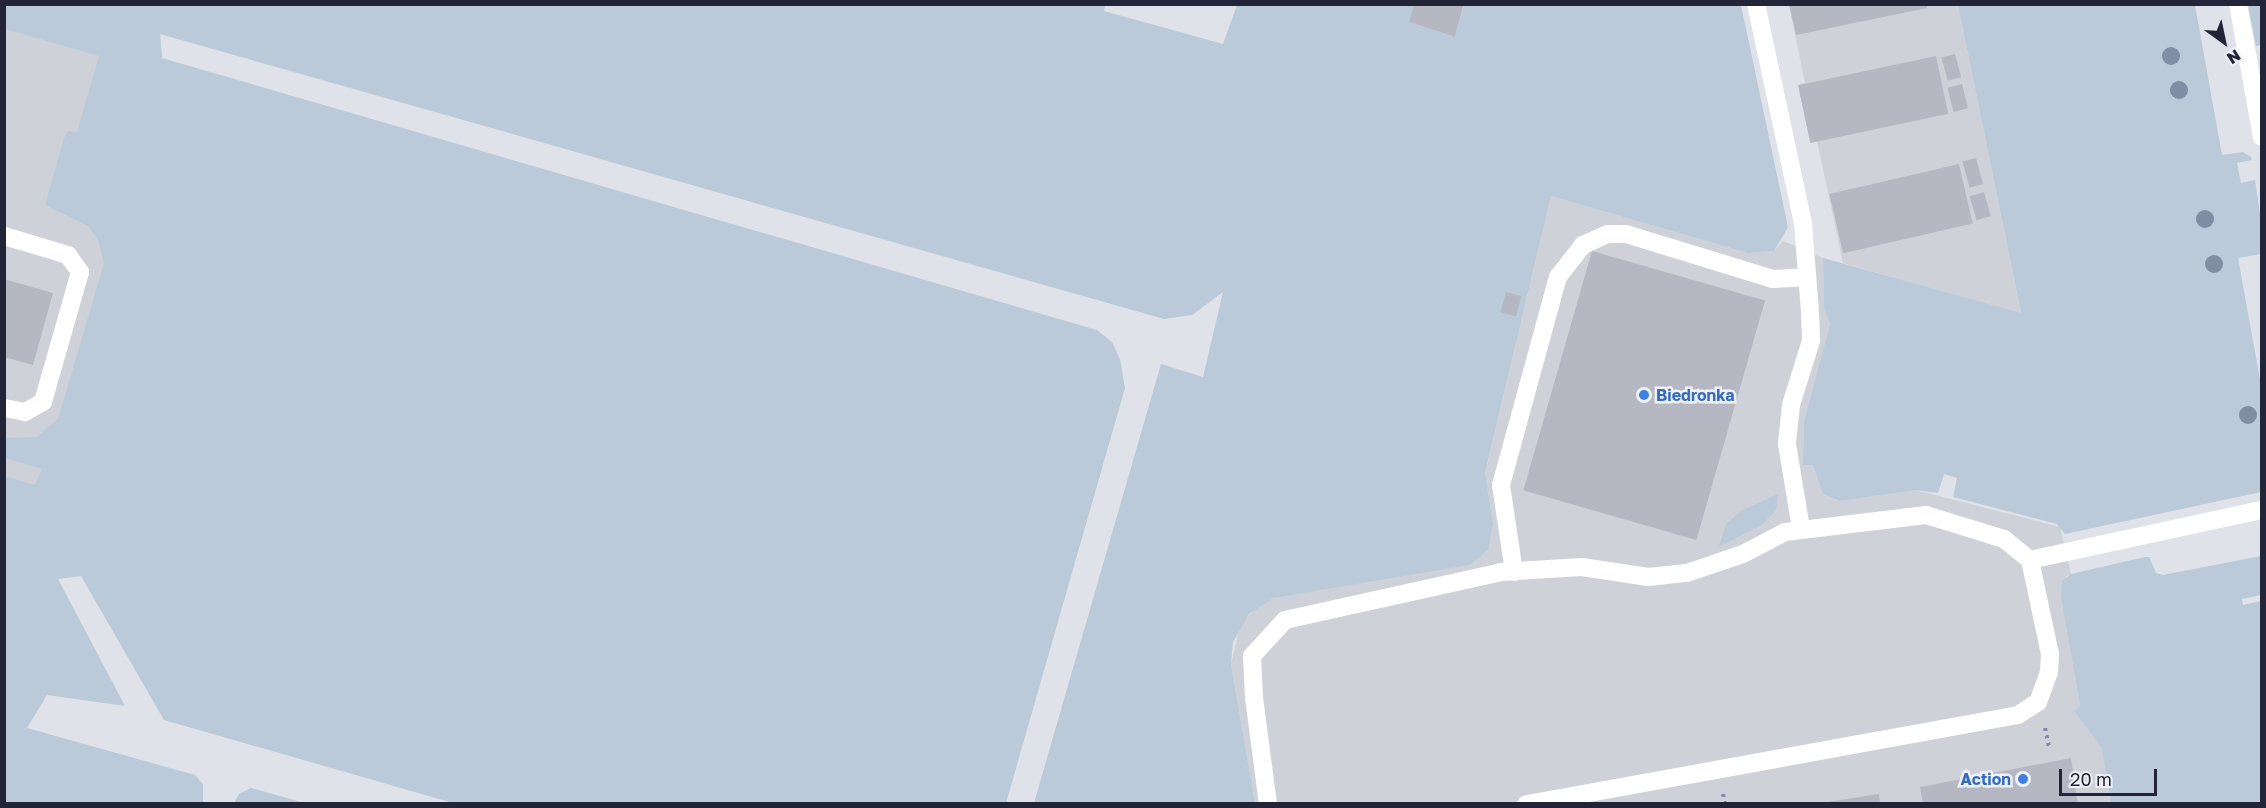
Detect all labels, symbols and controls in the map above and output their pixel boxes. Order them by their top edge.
north arrow [2194,12,2254,72]
text: N [2223,45,2244,69]
place label: Biedronka [1656,385,1735,405]
marker: Biedronka [1637,388,1651,402]
scale bar [2062,757,2160,795]
text: 20 m [2070,768,2112,790]
place label: Action [1961,769,2011,789]
marker: Action [2016,772,2030,786]

